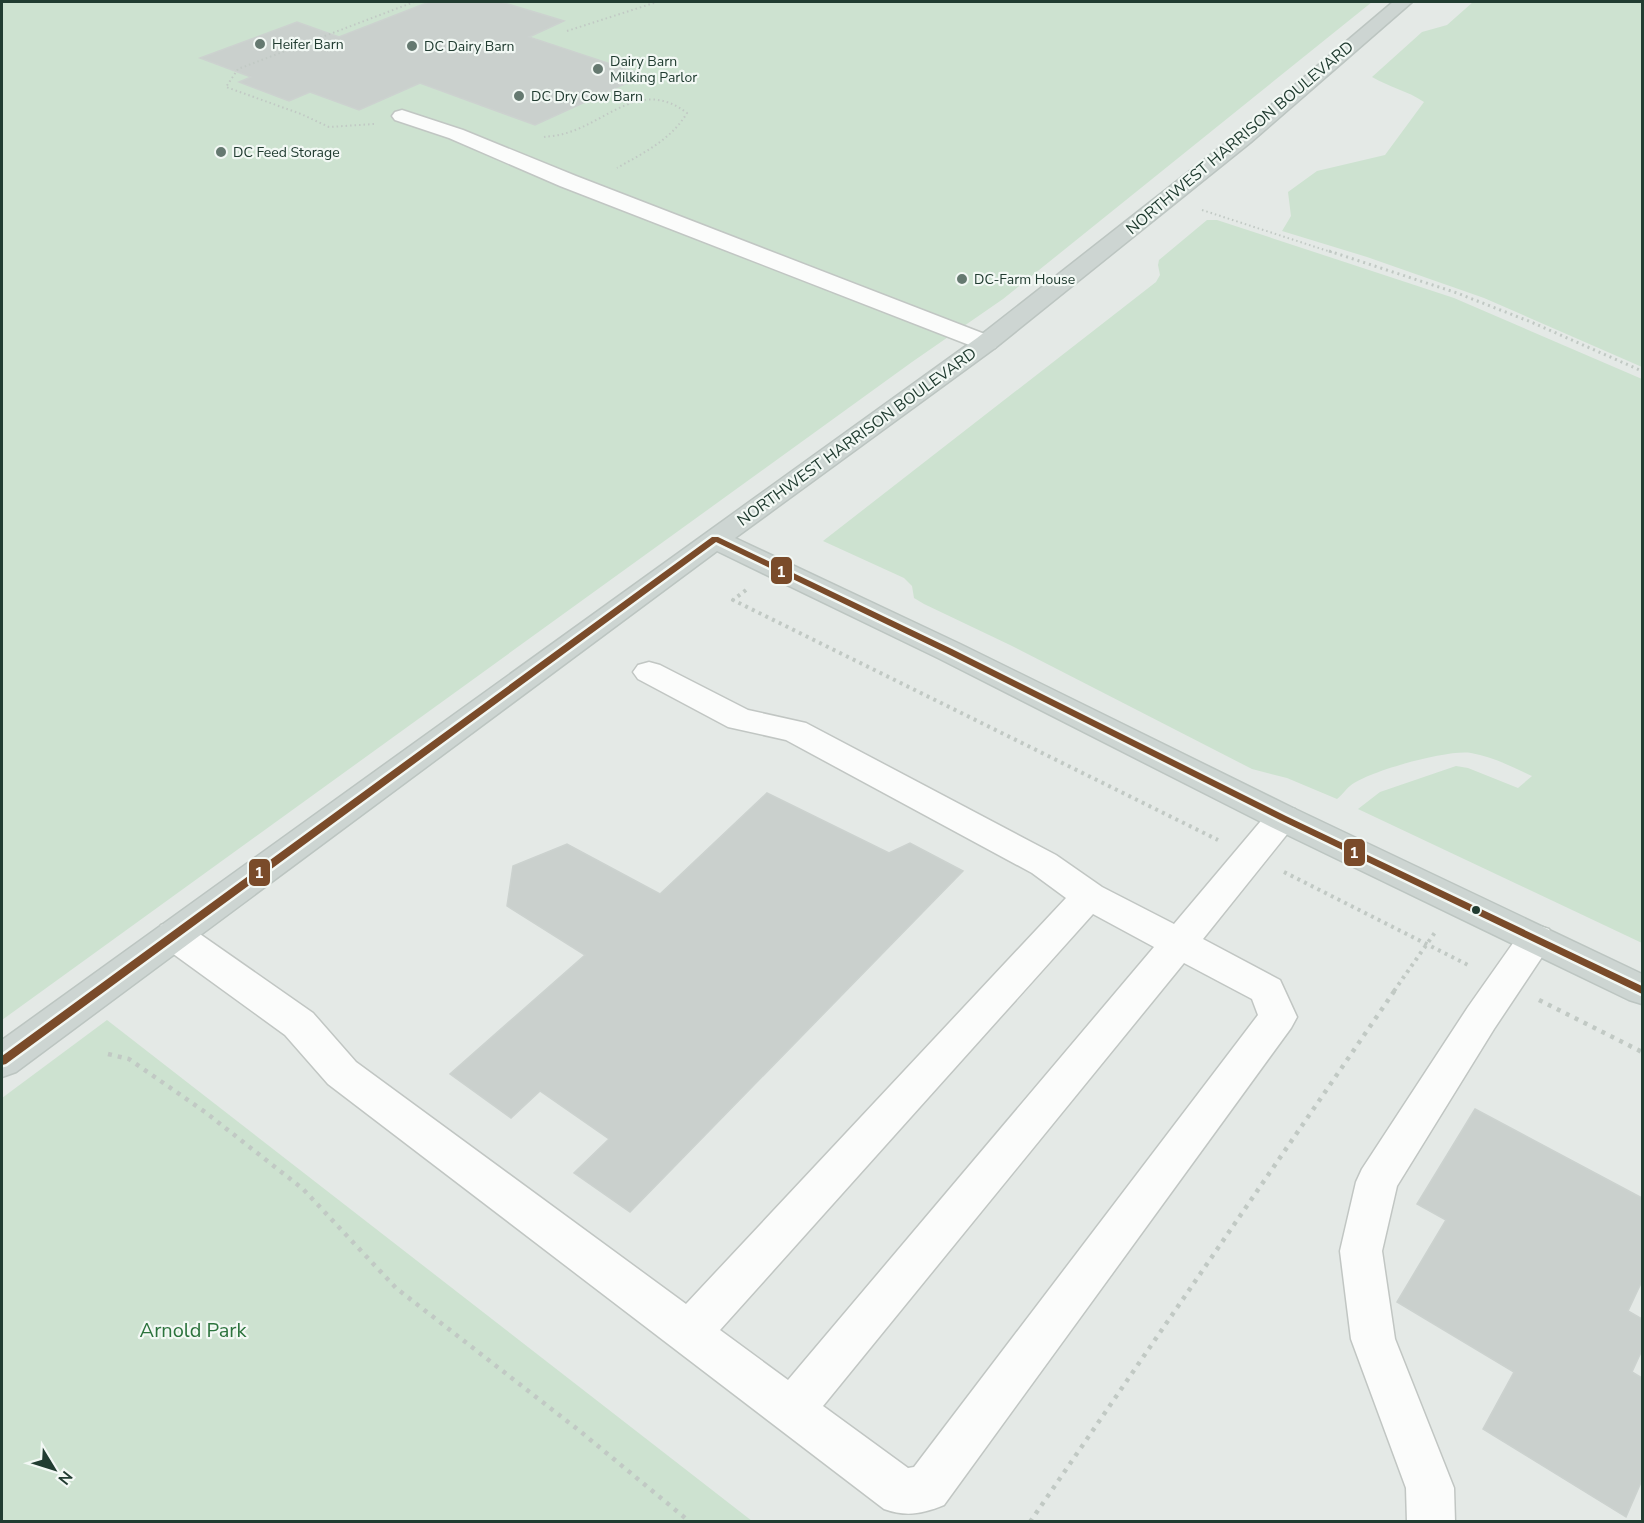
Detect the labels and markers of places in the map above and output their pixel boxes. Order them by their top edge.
place label: Heifer Barn [272,35,344,54]
marker: Heifer Barn [253,37,267,51]
place label: DC Dairy Barn [424,37,515,56]
marker: DC Dairy Barn [405,39,419,53]
place label: Dairy Barn Milking Parlor [610,52,697,87]
marker: Dairy Barn Milking Parlor [591,62,605,76]
place label: DC Dry Cow Barn [531,87,643,106]
marker: DC Dry Cow Barn [512,89,526,103]
place label: DC Feed Storage [233,143,340,162]
marker: DC Feed Storage [214,145,228,159]
place label: DC-Farm House [974,270,1075,289]
marker: DC-Farm House [955,272,969,286]
unlabelled marker [1470,904,1482,916]

